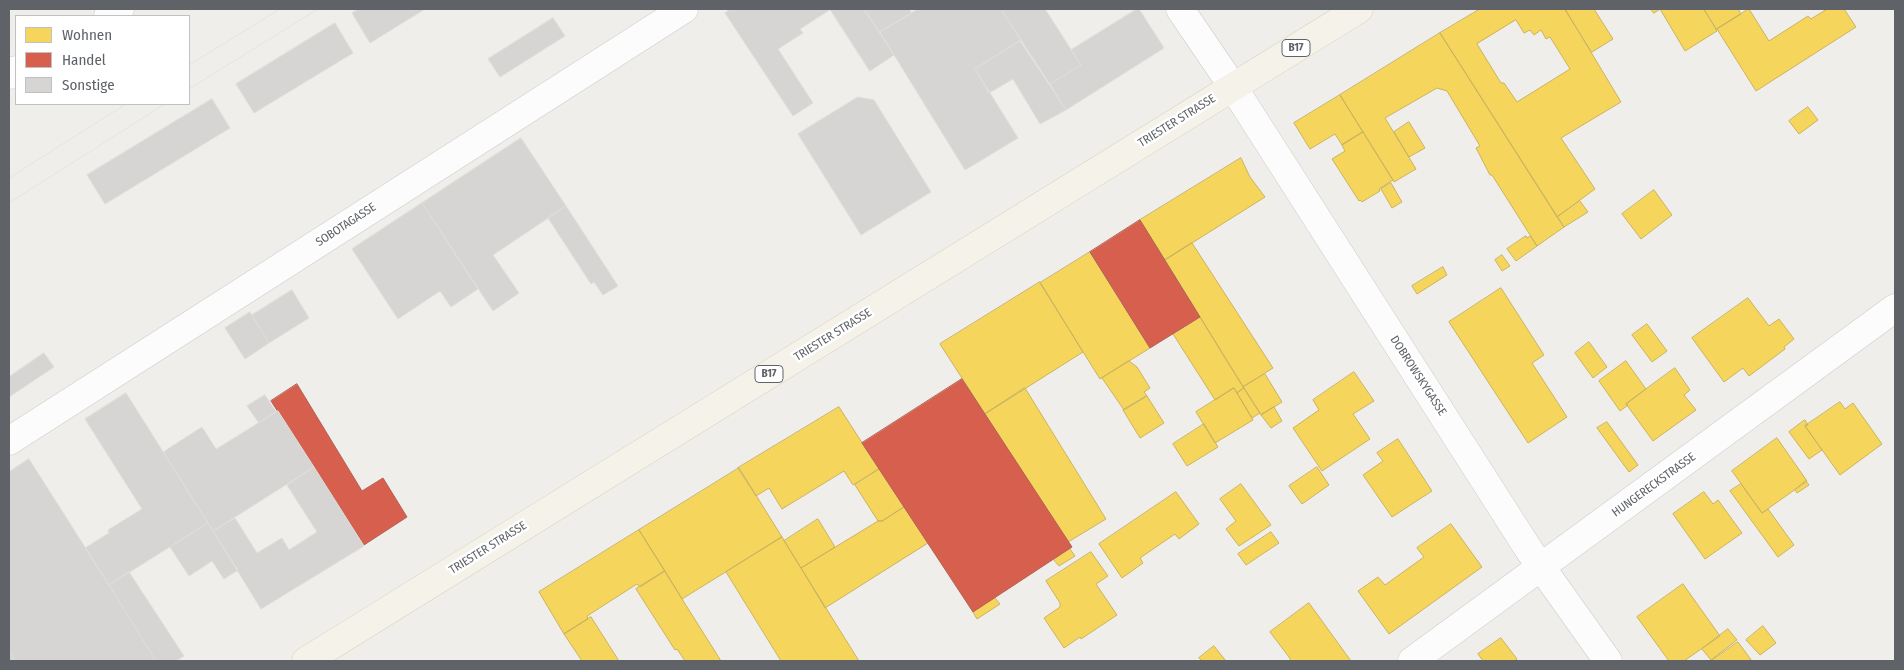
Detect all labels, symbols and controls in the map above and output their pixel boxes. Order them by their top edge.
legend [15,15,190,105]
text: Wohnen [62,26,112,44]
road number: B17 [1282,40,1310,56]
text: Handel [62,51,106,69]
text: Sonstige [62,76,115,94]
street label: TRIESTER STRASSE [1136,91,1218,151]
street label: SOBOTAGASSE [313,200,379,250]
street label: TRIESTER STRASSE [792,305,874,365]
street label: DOBROWSKYGASSE [1387,333,1449,419]
road number: B17 [755,366,783,382]
street label: HUNGERECKSTRASSE [1609,450,1699,520]
street label: TRIESTER STRASSE [447,518,529,578]

